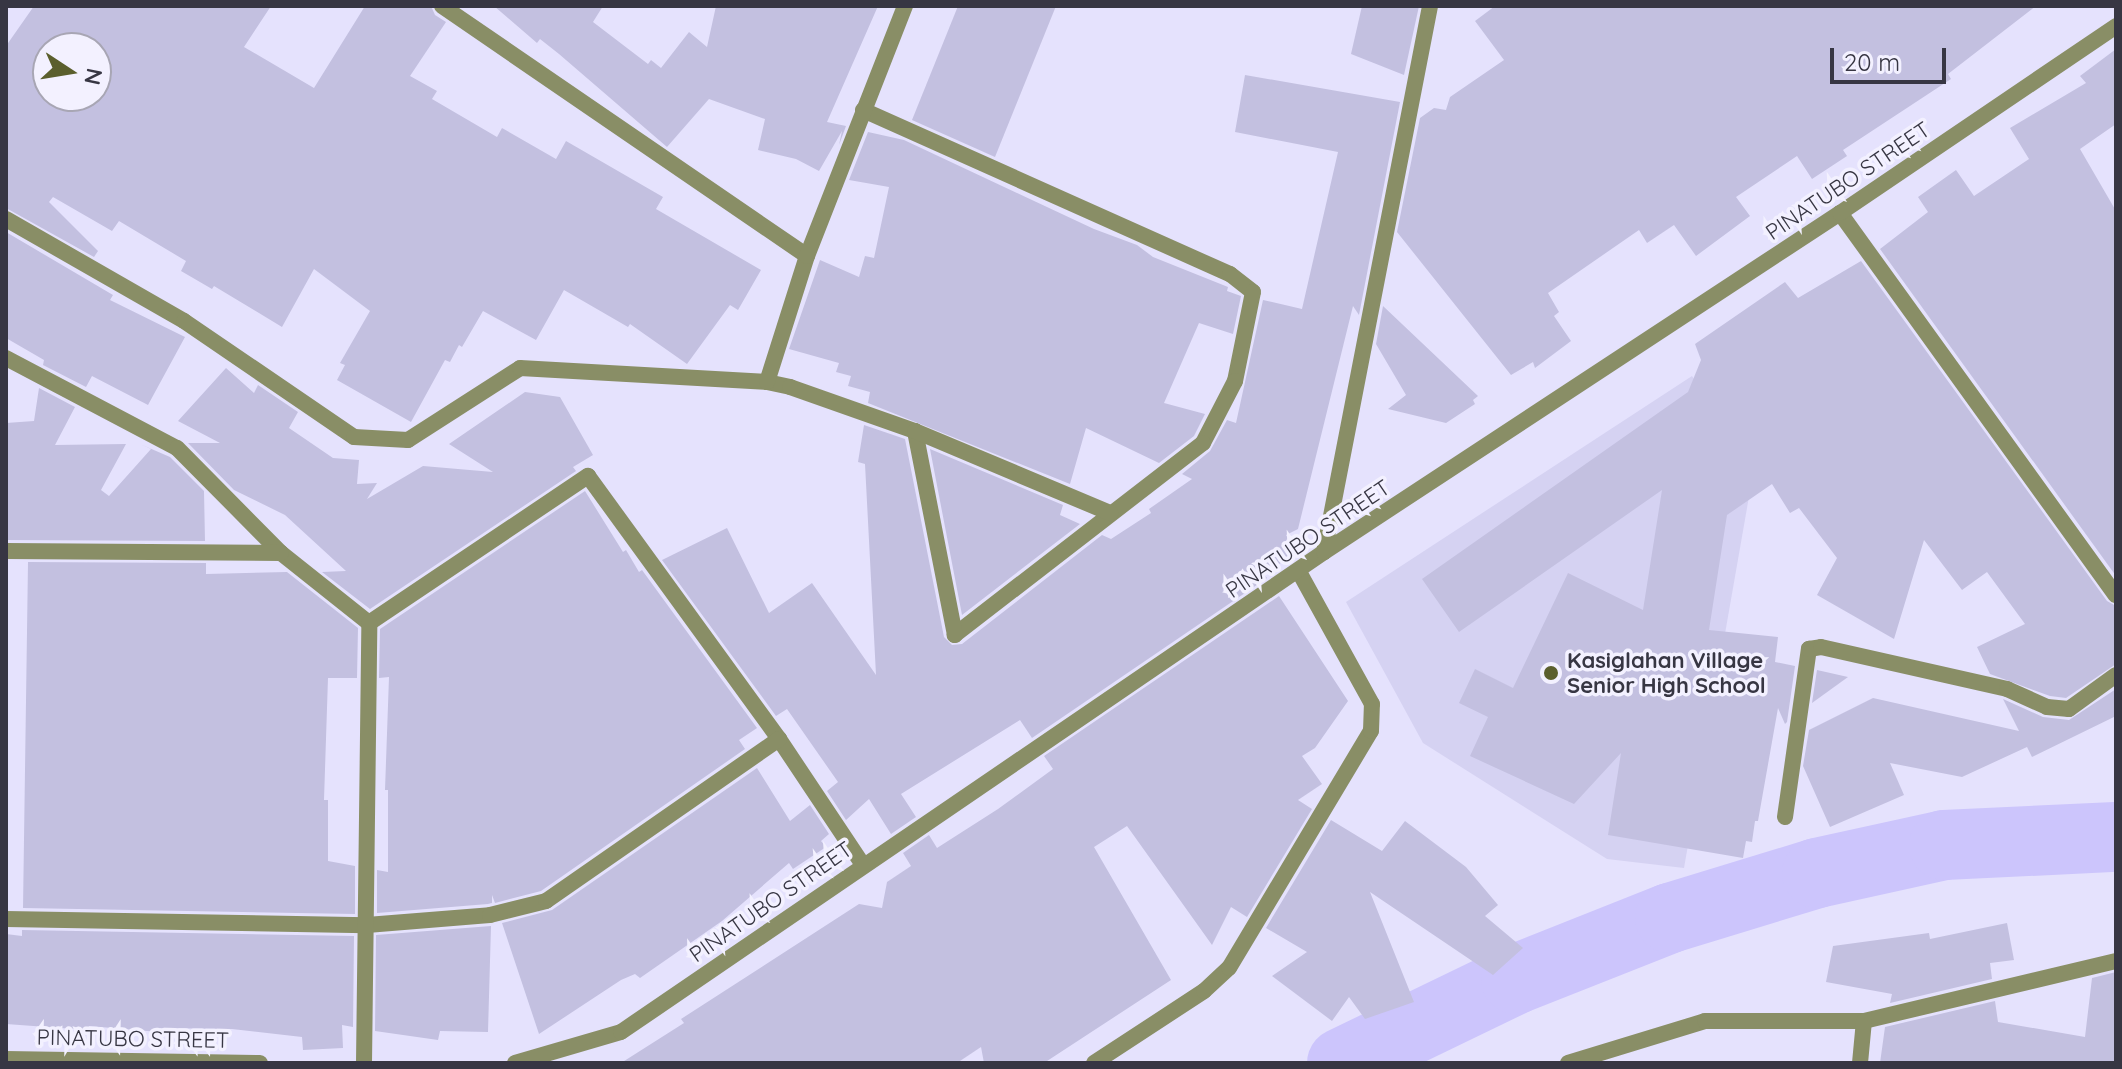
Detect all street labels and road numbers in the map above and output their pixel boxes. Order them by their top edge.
street label: PINATUBO STREET [1761,116,1935,246]
street label: PINATUBO STREET [1221,474,1395,604]
street label: PINATUBO STREET [685,836,857,968]
street label: PINATUBO STREET [36,1024,230,1054]

